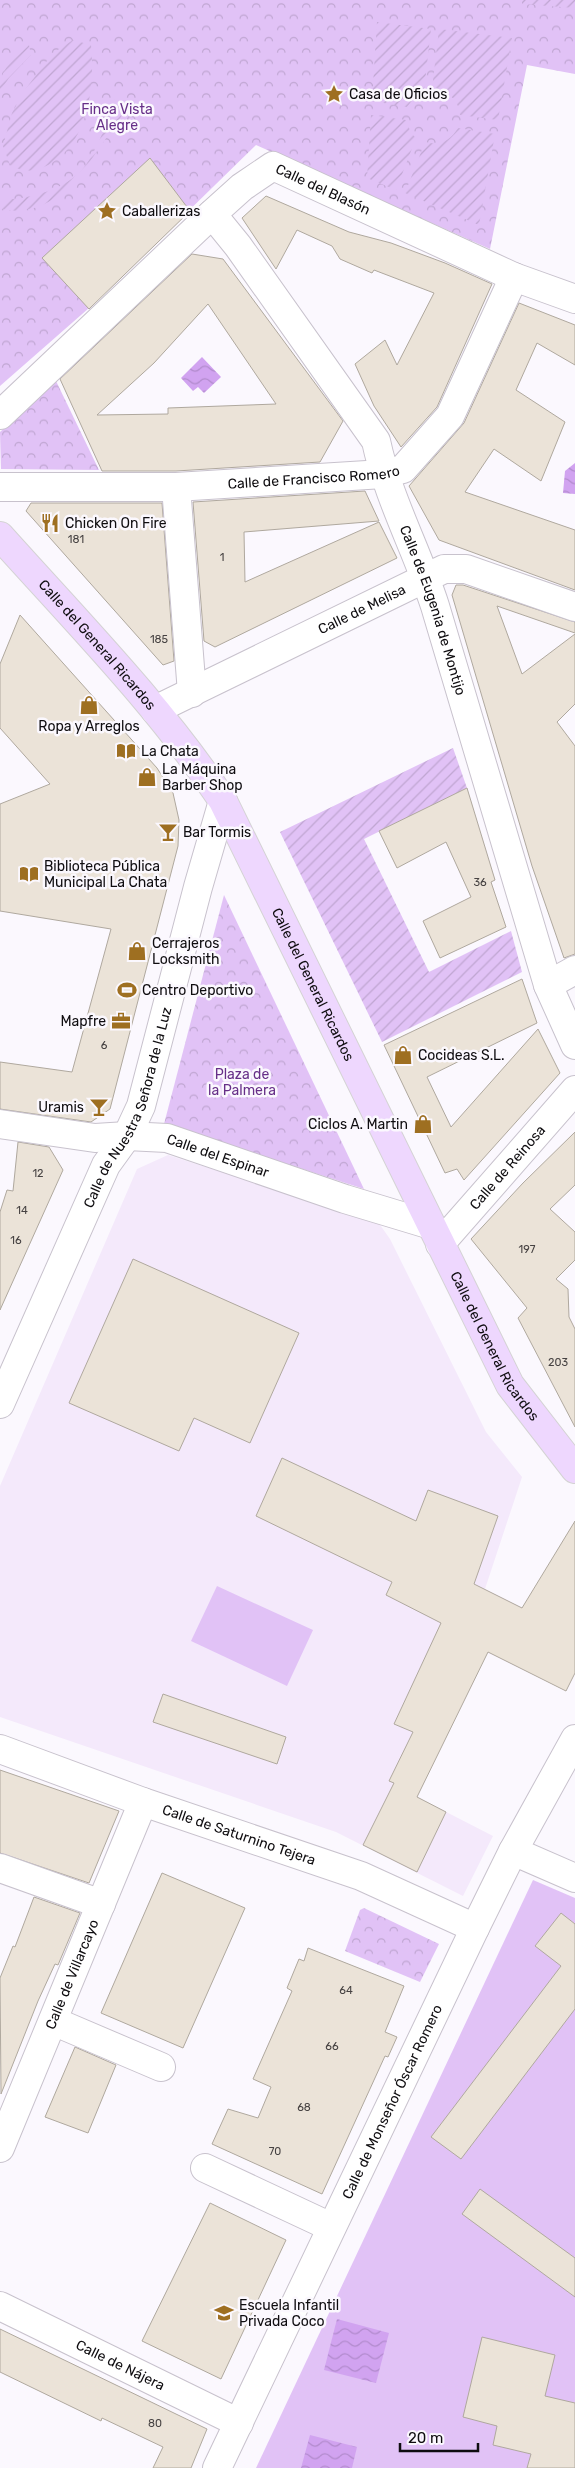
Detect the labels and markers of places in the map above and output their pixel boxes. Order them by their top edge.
place icon: Casa de Oficios [323,83,345,105]
place label: Casa de Oficios [349,86,447,103]
place icon: Caballerizas [96,200,118,222]
place label: Caballerizas [122,203,200,220]
restaurant icon: Chicken On Fire [39,512,61,534]
place label: Chicken On Fire [65,515,167,532]
shop icon: Ropa y Arreglos [78,694,100,716]
place label: Ropa y Arreglos [38,718,140,735]
library icon: La Chata [115,740,137,762]
place label: La Chata [141,743,199,760]
place label: La Máquina Barber Shop [162,761,243,794]
shop icon: La Máquina Barber Shop [136,766,158,788]
bar icon: Bar Tormis [157,821,179,843]
place label: Bar Tormis [183,824,251,841]
place label: Biblioteca Pública Municipal La Chata [44,858,167,891]
library icon: Biblioteca Pública Municipal La Chata [18,863,40,885]
place label: Cerrajeros Locksmith [152,935,220,968]
shop icon: Cerrajeros Locksmith [126,940,148,962]
sports icon: Centro Deportivo [116,979,138,1001]
place label: Centro Deportivo [142,982,253,999]
office icon: Mapfre [110,1010,132,1032]
place label: Mapfre [60,1013,106,1030]
shop icon: Cocideas S.L. [392,1044,414,1066]
place label: Cocideas S.L. [418,1047,505,1064]
bar icon: Uramis [88,1096,110,1118]
place label: Uramis [38,1099,84,1116]
shop icon: Ciclos A. Martin [412,1113,434,1135]
place label: Ciclos A. Martin [308,1116,408,1133]
place label: Escuela Infantil Privada Coco [239,2297,339,2330]
school or university icon: Escuela Infantil Privada Coco [213,2302,235,2324]

